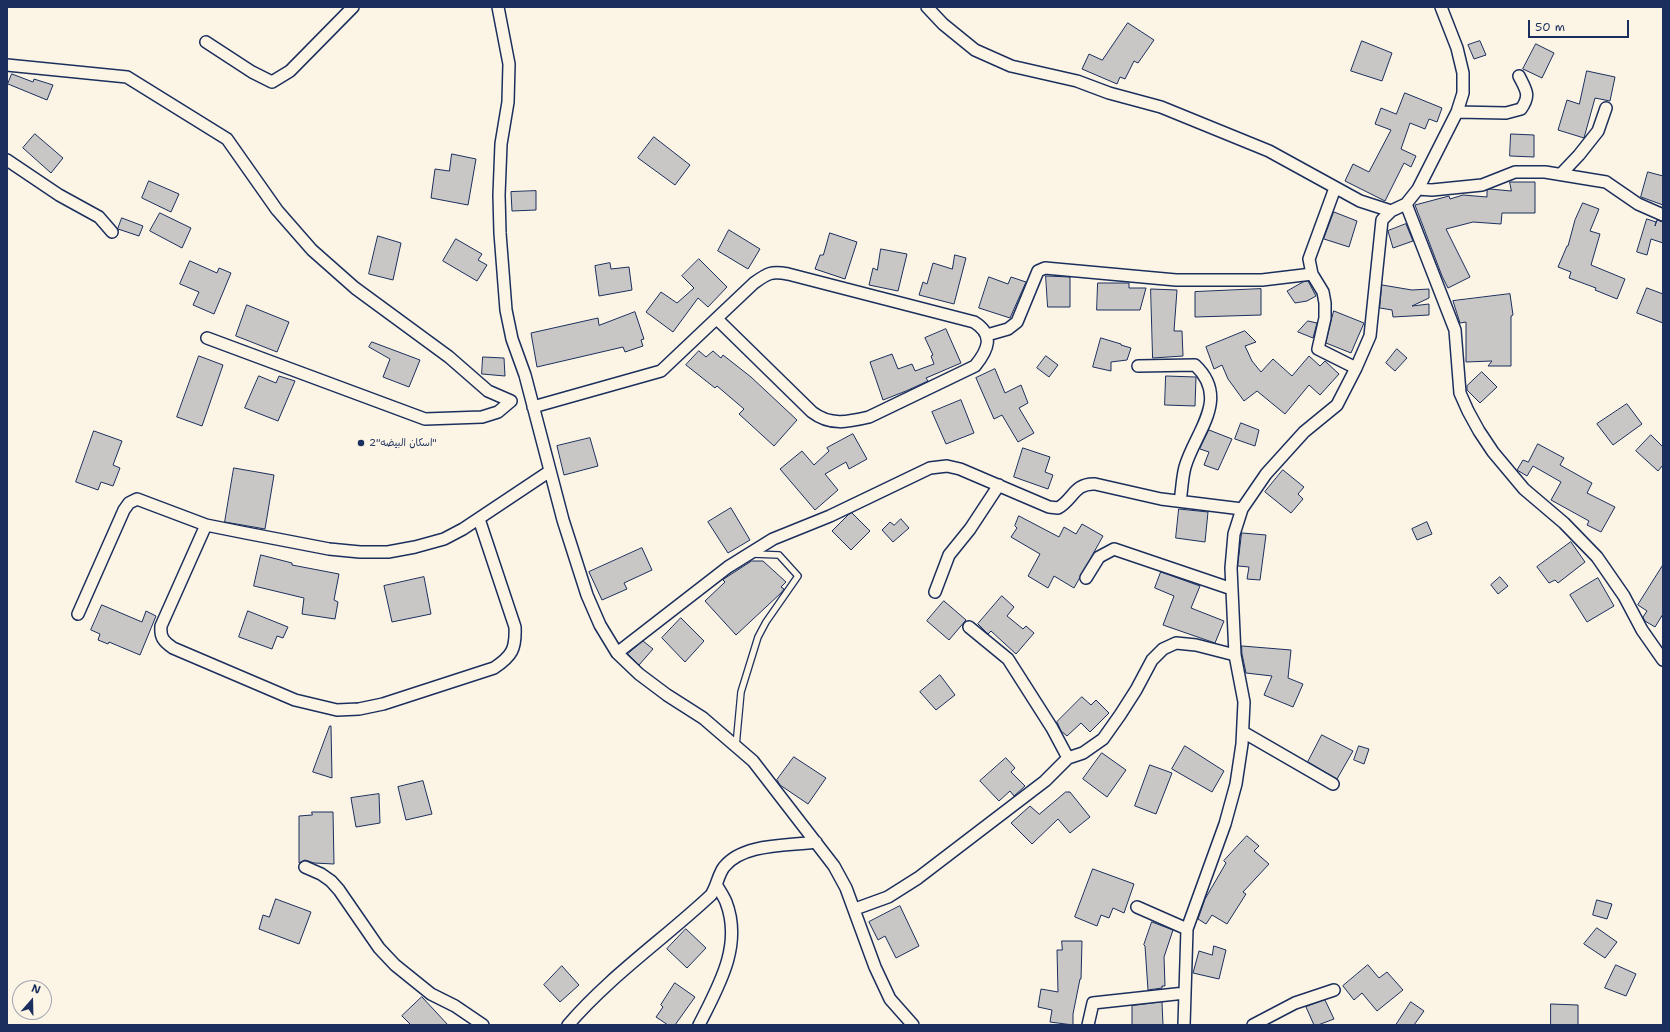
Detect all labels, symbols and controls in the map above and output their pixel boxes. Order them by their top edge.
scale bar [1530,12,1631,38]
text: 50 m [1535,19,1565,35]
place label: اسكان البيضه"2" [369,437,437,449]
marker: اسكان البيضه"2" [356,438,366,448]
north arrow [12,980,52,1020]
text: N [29,981,43,998]

